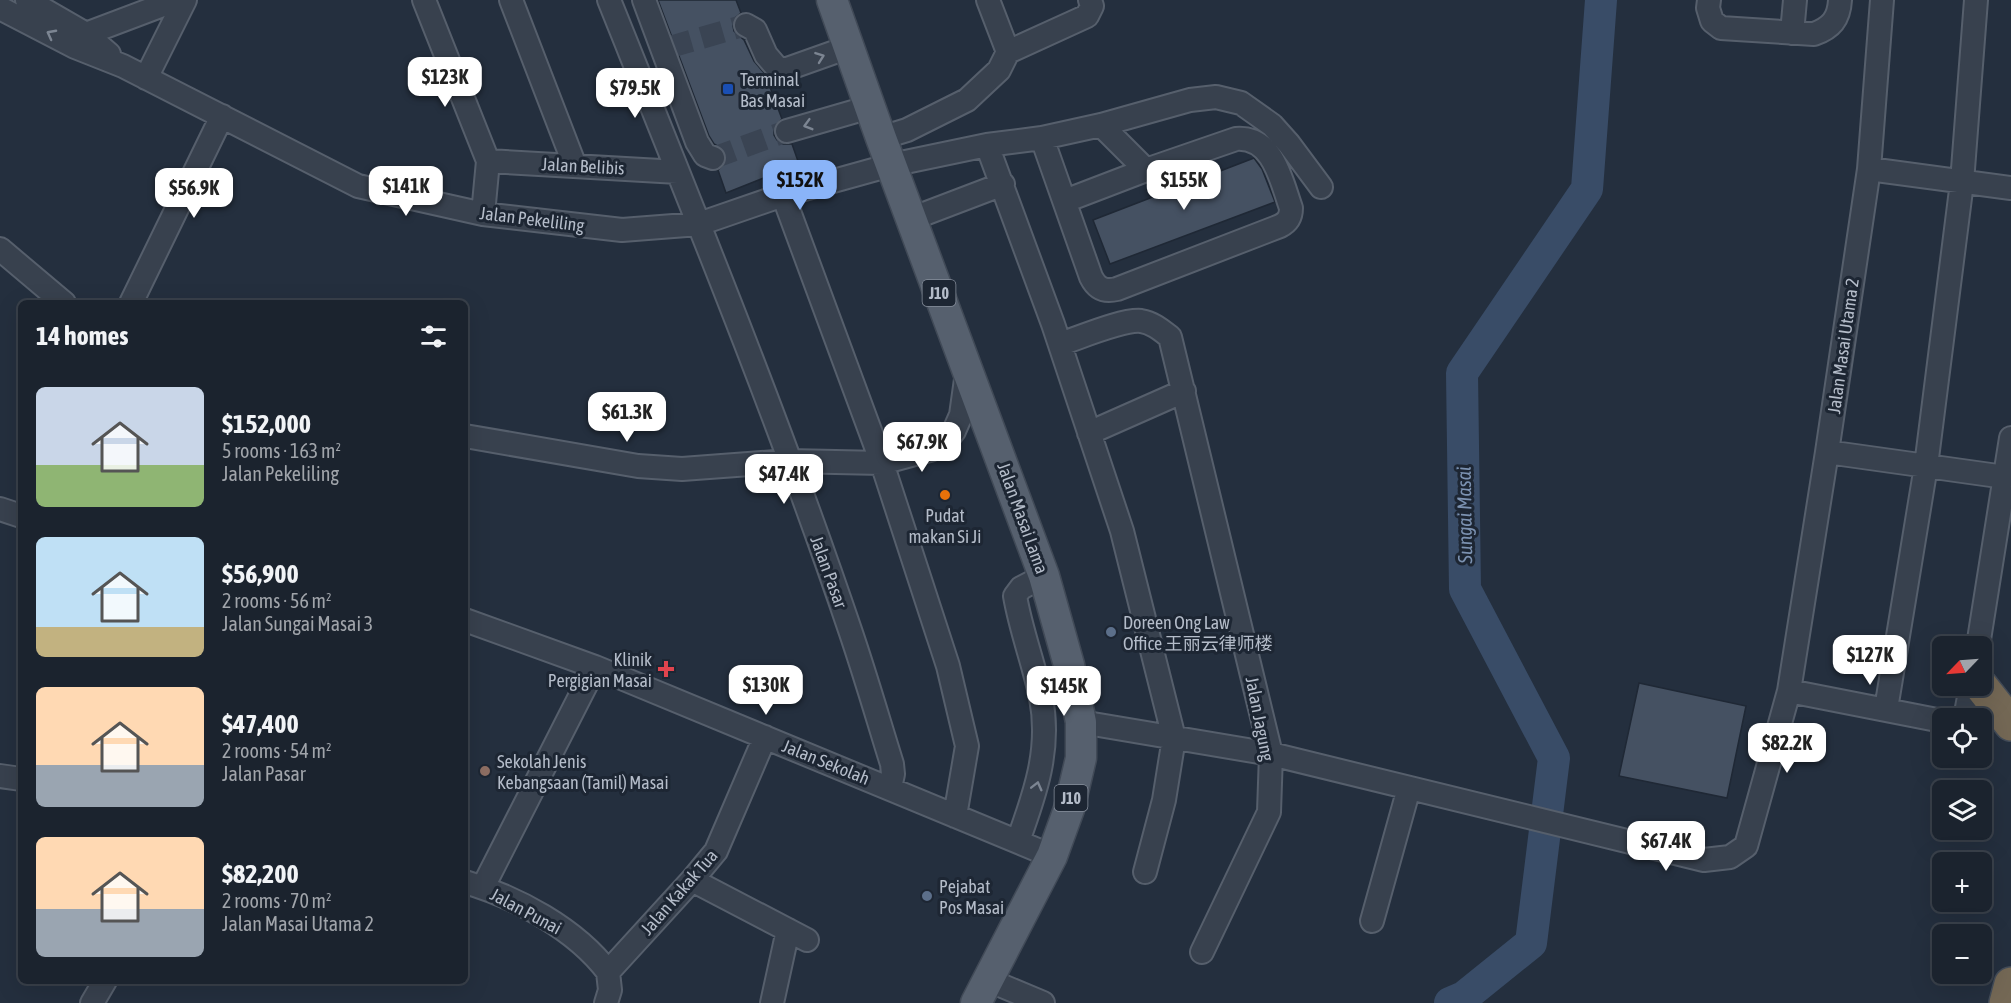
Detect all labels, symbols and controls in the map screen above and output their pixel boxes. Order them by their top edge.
one-way arrow [47,30,57,41]
one-way arrow [814,52,824,65]
pin: $123K [403,57,487,108]
text: $123K [422,65,468,88]
pin: $79.5K [586,68,684,119]
place label: Terminal Bas Masai [740,69,805,111]
text: $79.5K [610,76,660,99]
marker: Terminal Bas Masai [721,82,735,96]
one-way arrow [803,118,814,130]
street label: Jalan Belibis [541,153,625,179]
pin: $152K [758,160,842,211]
pin: $155K [1142,160,1226,211]
pin: $141K [364,166,448,217]
pin: $56.9K [145,168,243,219]
text: $152K [777,168,823,191]
text: $155K [1161,168,1207,191]
text: $141K [383,174,429,197]
text: $56.9K [169,176,219,199]
street label: Jalan Pekeliling [478,202,586,236]
street label: Jalan Masai Utama 2 [1823,277,1863,415]
road number: J10 [922,280,956,306]
icon: filters [417,320,450,353]
text: 14 homes [36,321,129,351]
pin: $61.3K [578,392,676,443]
text: $61.3K [602,400,652,423]
text: $152,000 [222,409,311,439]
icon: home [84,411,156,483]
pin: $67.9K [873,422,971,473]
text: $67.9K [897,430,947,453]
text: 5 rooms · 163 m² [222,439,341,462]
pin: $47.4K [735,454,833,505]
street label: Jalan Masai Lama [993,459,1053,577]
text: Jalan Pekeliling [222,462,339,485]
text: $47.4K [759,462,809,485]
water label: Sungai Masai [1452,466,1476,565]
marker: Pudat makan Si Ji [938,488,952,502]
place label: Pudat makan Si Ji [909,505,981,547]
street label: Jalan Pasar [806,533,852,612]
text: $56,900 [222,559,299,589]
icon: home [84,561,156,633]
text: 2 rooms · 56 m² [222,589,332,612]
text: Jalan Sungai Masai 3 [222,612,373,635]
place label: Doreen Ong Law Office 王丽云律师楼 [1123,612,1273,654]
marker: Doreen Ong Law Office 王丽云律师楼 [1104,625,1118,639]
pin: $127K [1828,635,1912,686]
north arrow [1932,636,1992,696]
map controls [1932,636,1992,984]
text: $127K [1847,643,1893,666]
place label: Klinik Pergigian Masai [548,649,652,691]
marker: Klinik Pergigian Masai [657,660,675,678]
pin: $130K [724,665,808,716]
pin: $145K [1022,666,1106,717]
text: $130K [743,673,789,696]
text: $145K [1041,674,1087,697]
street label: Jalan Jagung [1242,675,1279,763]
button: locate [1932,708,1992,768]
text: $47,400 [222,709,299,739]
icon: home [84,711,156,783]
pin: $82.2K [1738,723,1836,774]
text: $82.2K [1762,731,1812,754]
street label: Jalan Sekolah [779,735,873,789]
text: 2 rooms · 54 m² [222,739,332,762]
place label: Sekolah Jenis Kebangsaan (Tamil) Masai [497,751,669,793]
text: Jalan Pasar [222,762,306,785]
marker: Sekolah Jenis Kebangsaan (Tamil) Masai [478,764,492,778]
button: layers [1932,780,1992,840]
one-way arrow [1029,781,1042,791]
road number: J10 [1054,785,1088,811]
pin: $67.4K [1617,821,1715,872]
text: $67.4K [1641,829,1691,852]
street label: Jalan Kakak Tua [636,845,722,939]
button: + [1932,852,1992,912]
text: $82,200 [222,859,299,889]
icon: home [84,861,156,933]
place label: Pejabat Pos Masai [939,876,1004,918]
street label: Jalan Punai [487,884,565,938]
text: 2 rooms · 70 m² [222,889,332,912]
marker: Pejabat Pos Masai [920,889,934,903]
text: Jalan Masai Utama 2 [222,912,374,935]
button: − [1932,924,1992,984]

